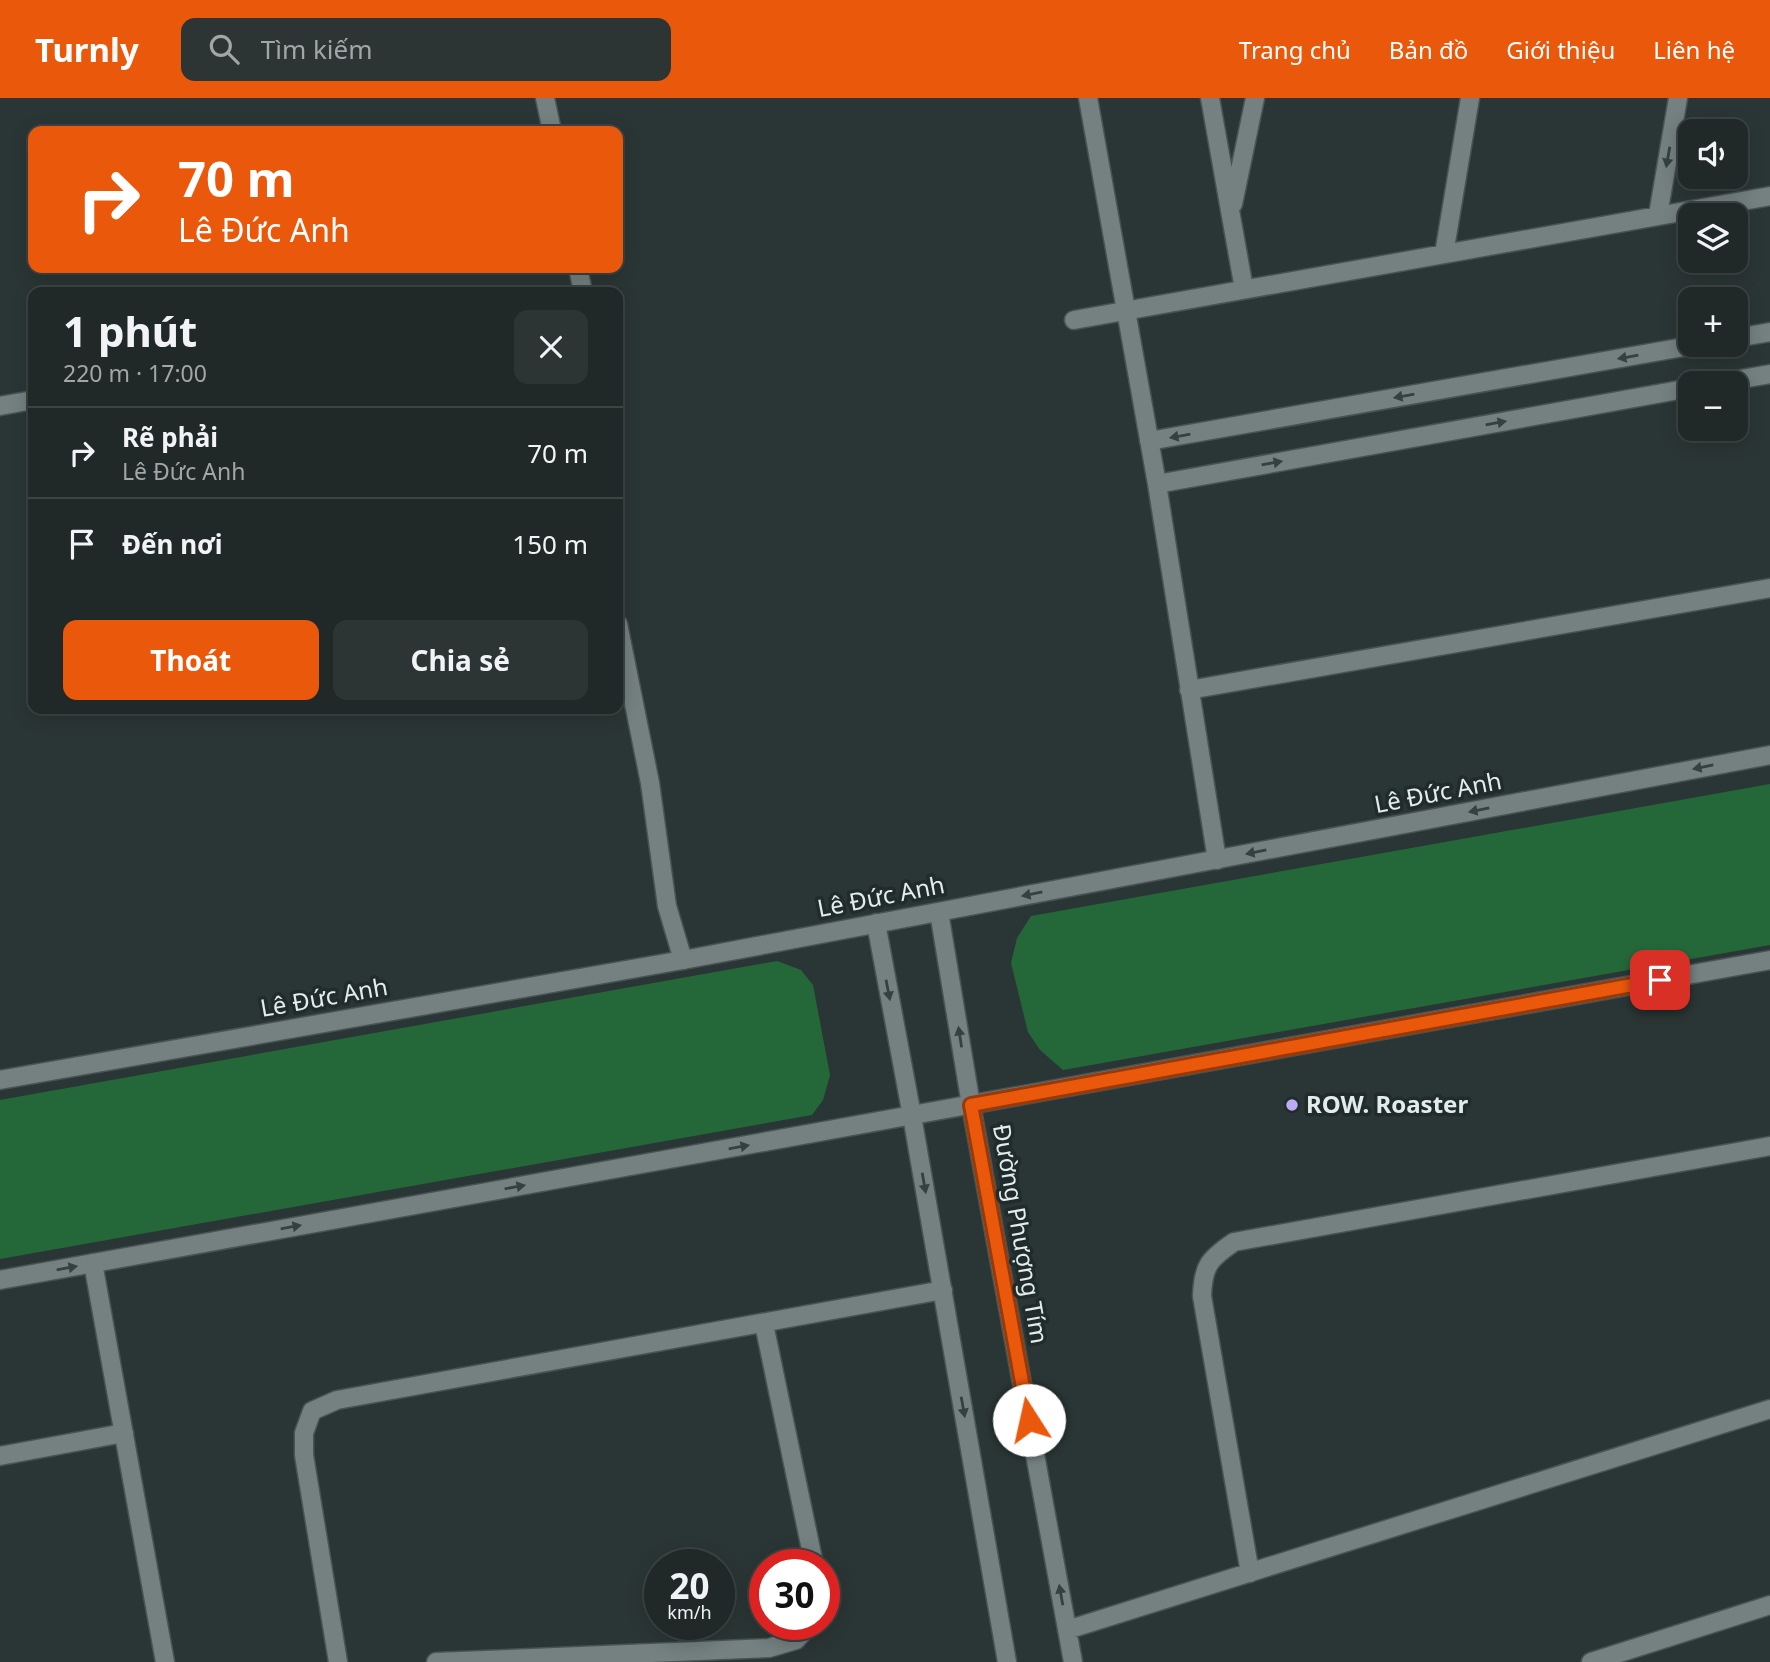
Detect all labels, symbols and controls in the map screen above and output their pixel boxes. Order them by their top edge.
search box [181,18,671,81]
text: Turnly [35,27,139,72]
icon: search [205,30,243,68]
text: Tìm kiếm [261,31,373,67]
text: Trang chủ [1239,33,1351,66]
text: Bản đồ [1389,33,1468,66]
text: Giới thiệu [1506,33,1615,66]
text: Liên hệ [1653,33,1735,66]
map controls [1678,119,1748,441]
button: sound [1678,119,1748,189]
text: 70 m [178,145,295,211]
one-way arrow [1663,146,1674,168]
icon: right [63,154,154,245]
button: layers [1678,203,1748,273]
text: Lê Đức Anh [178,208,350,251]
button: + [1678,287,1748,357]
text: 1 phút [63,302,197,359]
button: close [514,310,588,384]
one-way arrow [1617,351,1639,362]
text: 220 m · 17:00 [63,357,207,389]
button: − [1678,371,1748,441]
one-way arrow [1393,391,1415,402]
one-way arrow [1485,417,1507,428]
text: Rẽ phải [122,419,218,455]
one-way arrow [1169,430,1191,441]
icon: right [63,434,101,472]
text: 70 m [527,435,588,471]
text: Lê Đức Anh [122,455,245,487]
one-way arrow [1261,457,1283,468]
icon: arrive [63,525,101,563]
text: Đến nơi [122,526,223,562]
text: 150 m [512,526,588,562]
button: Thoát [63,620,319,700]
button: Chia sẻ [333,620,588,700]
one-way arrow [1692,762,1714,773]
street label: Lê Đức Anh [1371,763,1504,820]
one-way arrow [1468,805,1490,816]
one-way arrow [1245,847,1267,858]
street label: Lê Đức Anh [814,867,947,924]
one-way arrow [1021,889,1043,900]
pin [1630,950,1690,1010]
icon: arrive [1641,961,1679,999]
street label: Lê Đức Anh [257,969,390,1024]
one-way arrow [883,979,894,1001]
one-way arrow [954,1026,965,1048]
place label: ROW. Roaster [1306,1087,1468,1120]
marker: ROW. Roaster [1284,1097,1300,1113]
street label: Đường Phượng Tím [986,1121,1057,1346]
one-way arrow [728,1141,750,1152]
one-way arrow [919,1172,930,1194]
one-way arrow [504,1181,526,1192]
one-way arrow [280,1222,302,1233]
one-way arrow [56,1262,78,1273]
position arrow [992,1383,1066,1457]
one-way arrow [958,1396,969,1418]
speed limit sign: 30 [749,1549,840,1640]
text: 20 [669,1562,710,1609]
one-way arrow [1055,1584,1066,1606]
text: km/h [667,1600,712,1624]

